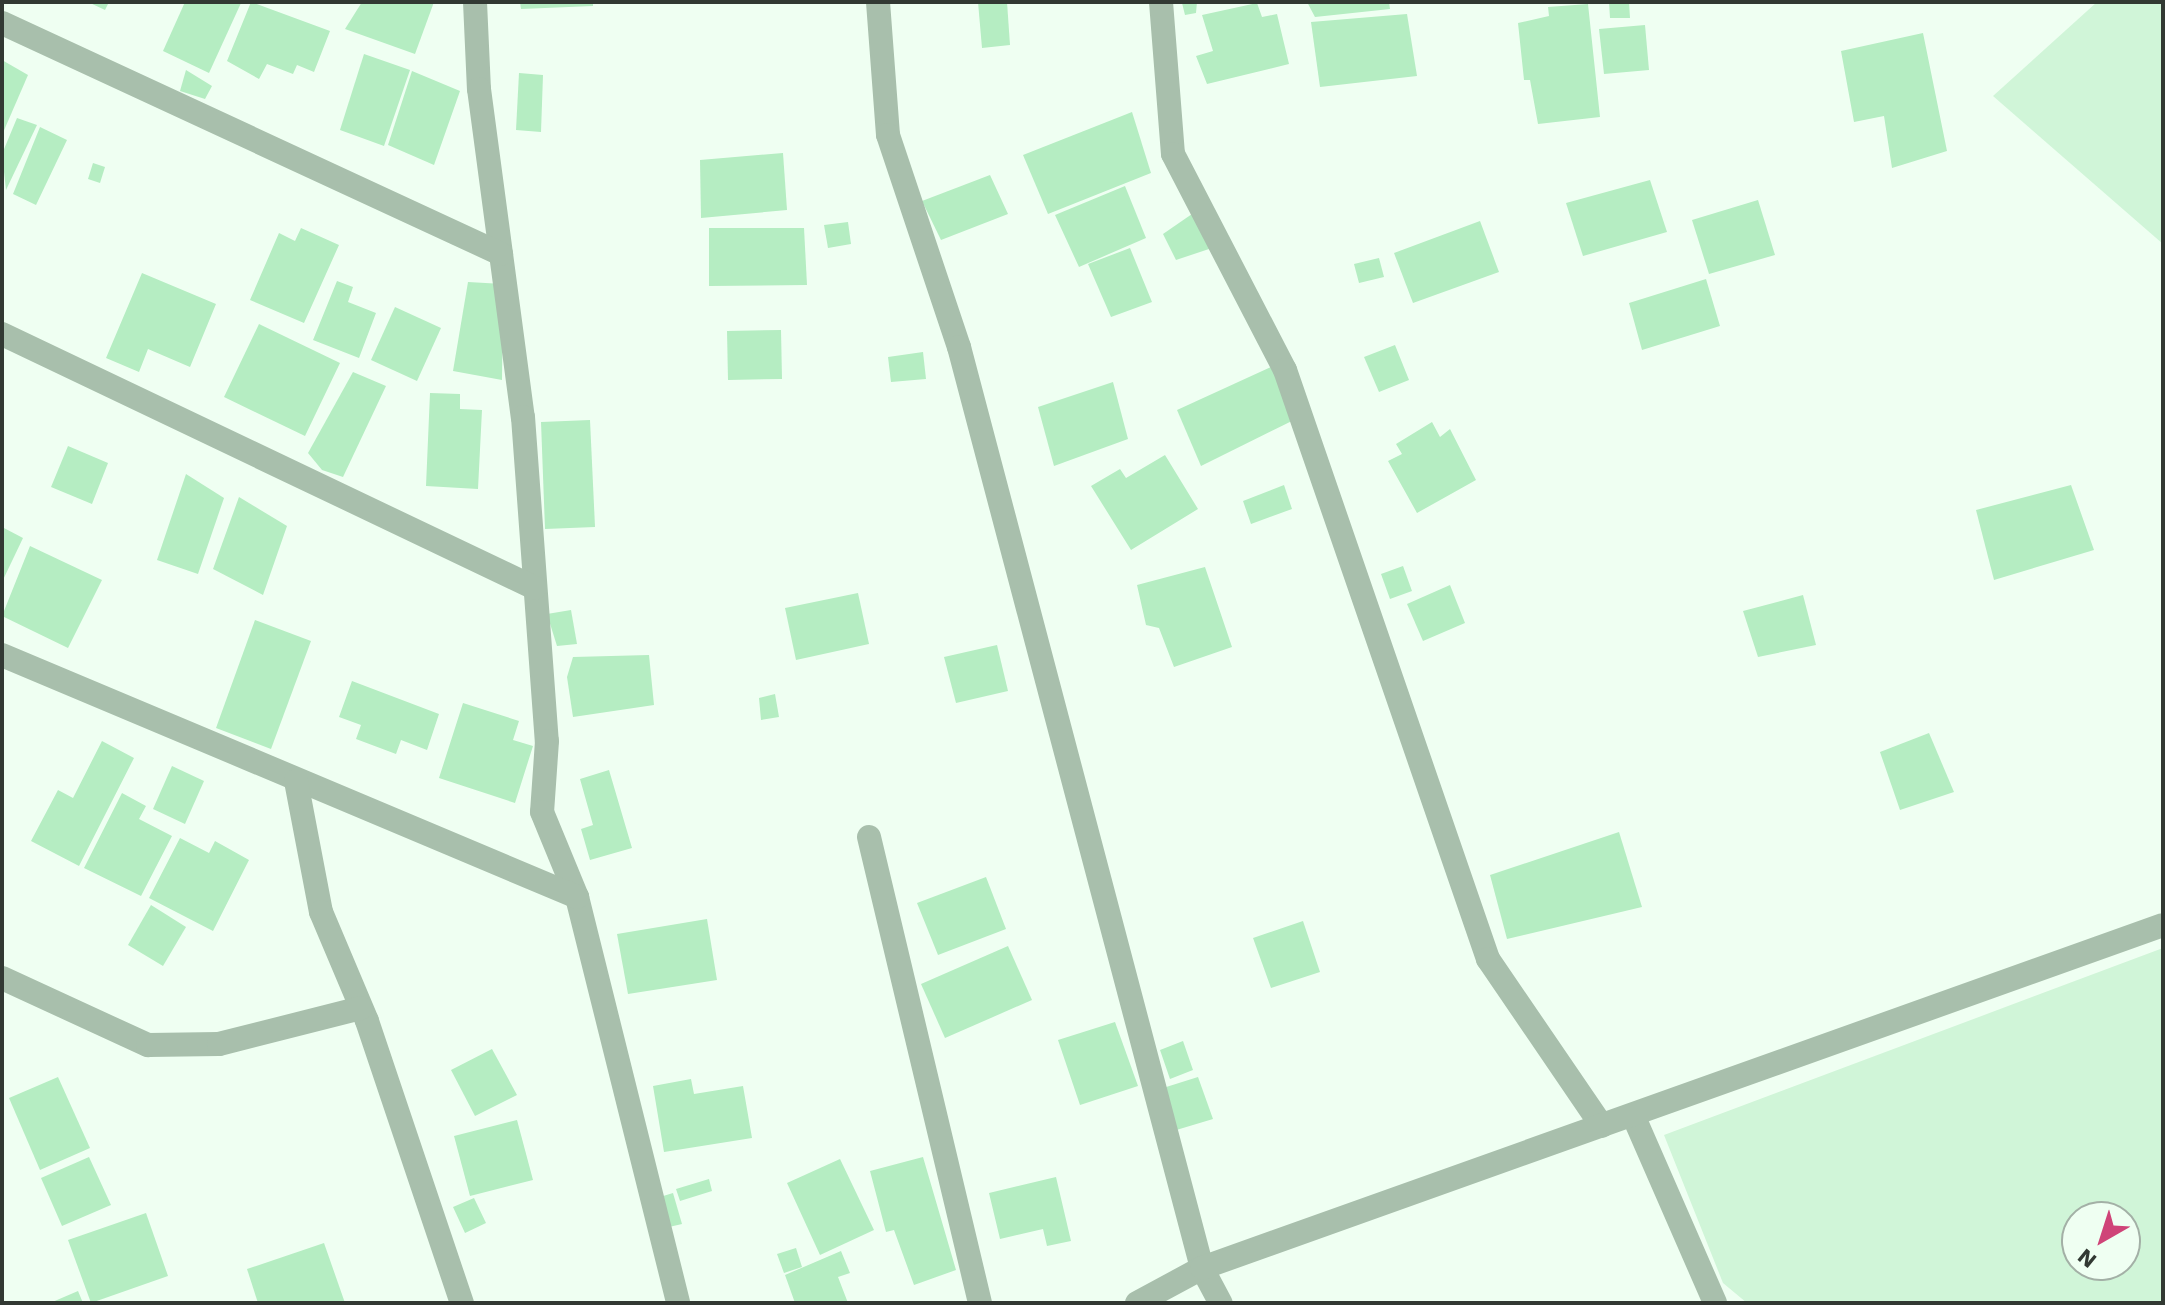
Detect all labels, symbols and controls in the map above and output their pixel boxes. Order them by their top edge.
north arrow [2061,1201,2141,1281]
text: N [2073,1244,2101,1273]

